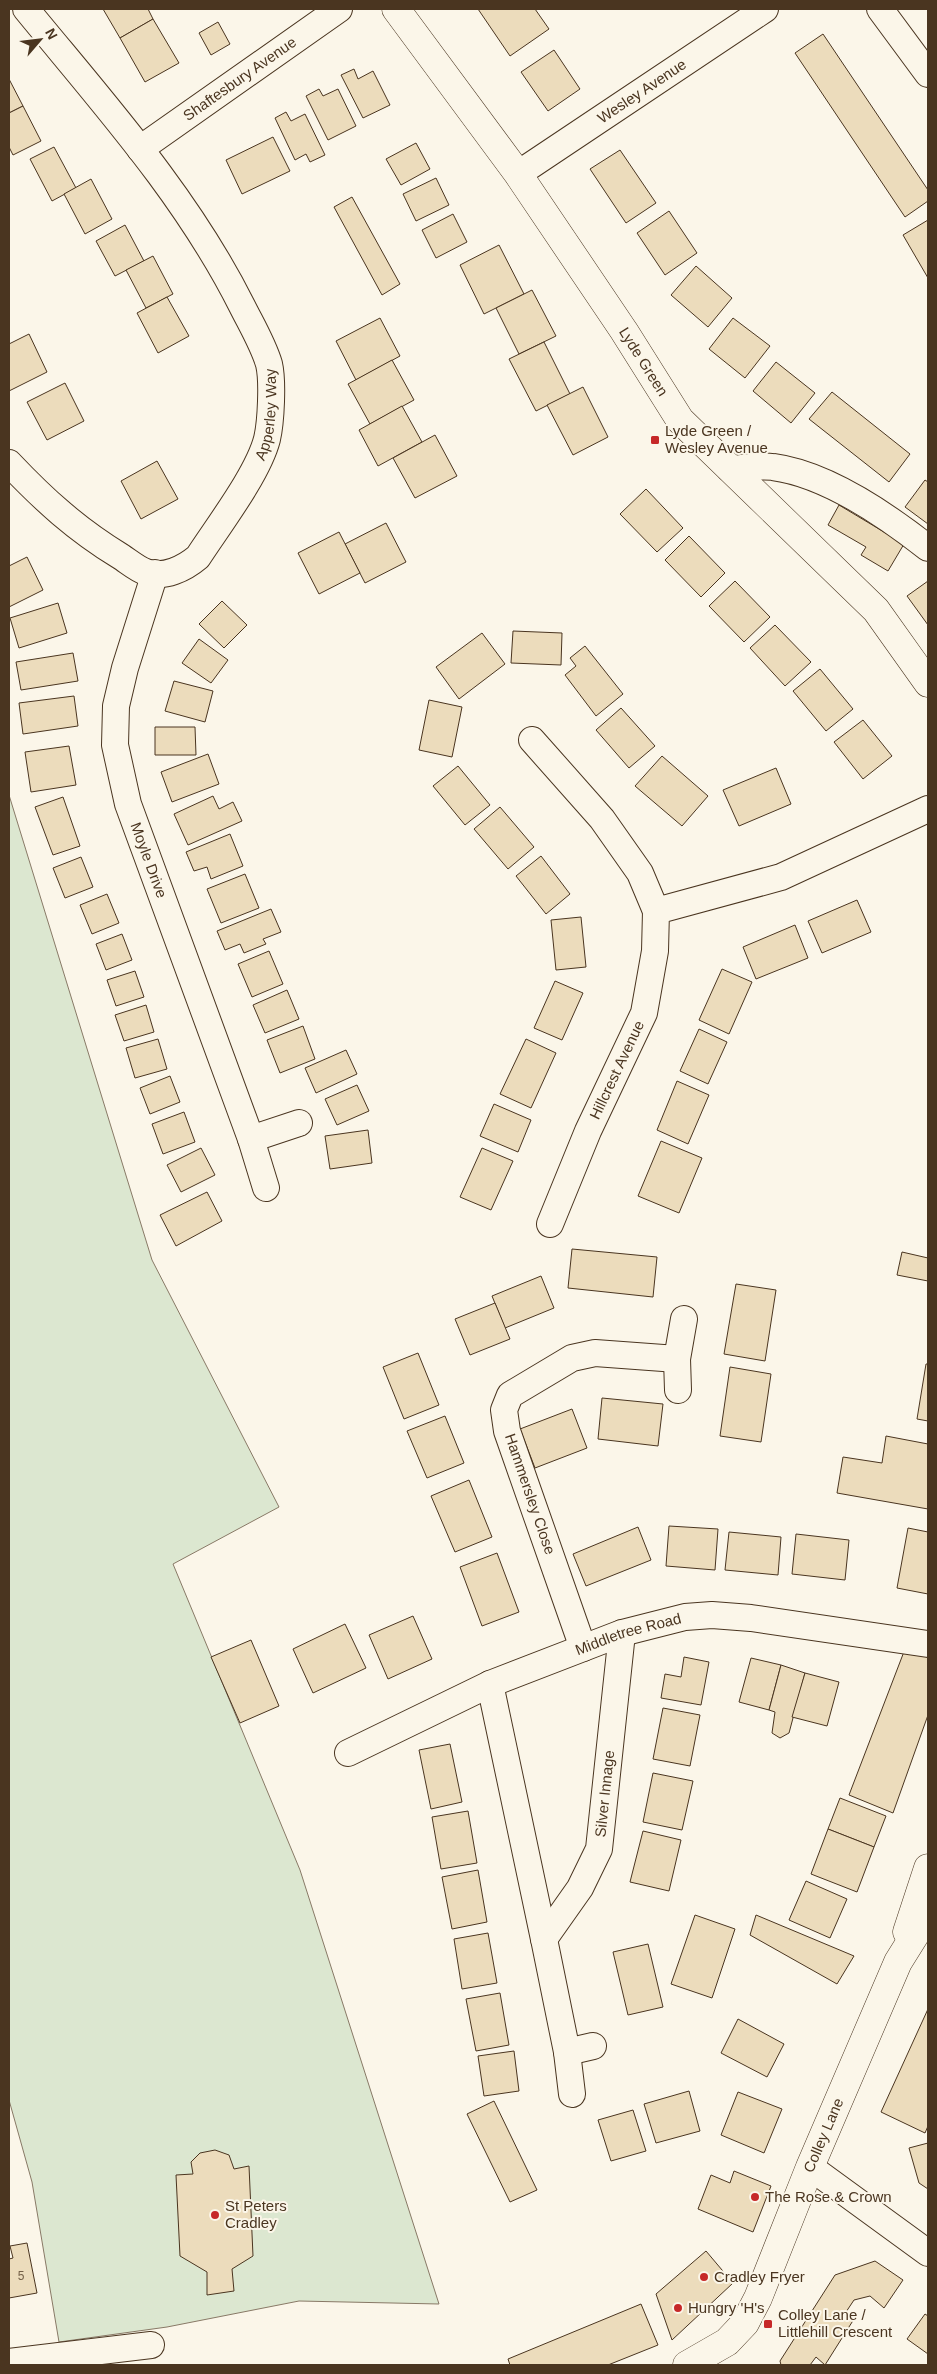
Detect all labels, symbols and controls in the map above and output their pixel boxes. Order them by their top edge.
north arrow [15,15,65,65]
text: N [42,26,61,42]
street label: Shaftesbury Avenue [180,33,299,124]
street label: Wesley Avenue [594,55,689,126]
street label: Lyde Green [616,324,672,399]
street label: Apperley Way [251,367,279,463]
place label: Lyde Green / Wesley Avenue [665,422,768,456]
marker: Lyde Green / Wesley Avenue [649,434,661,446]
street label: Moyle Drive [127,820,171,900]
street label: Hillcrest Avenue [586,1018,647,1122]
street label: Hammersley Close [502,1431,559,1557]
street label: Middletree Road [573,1609,683,1658]
street label: Silver Innage [591,1749,617,1838]
street label: Colley Lane [800,2095,847,2175]
place label: The Rose & Crown [765,2188,892,2205]
marker: The Rose & Crown [749,2191,761,2203]
place label: St Peters Cradley [225,2197,287,2231]
marker: St Peters Cradley [209,2209,221,2221]
place label: Cradley Fryer [714,2268,805,2285]
house number: 5 [18,2269,25,2283]
marker: Cradley Fryer [698,2271,710,2283]
place label: Hungry 'H's [688,2299,765,2316]
marker: Hungry 'H's [672,2302,684,2314]
place label: Colley Lane / Littlehill Crescent [778,2306,893,2340]
marker: Colley Lane / Littlehill Crescent [762,2318,774,2330]

